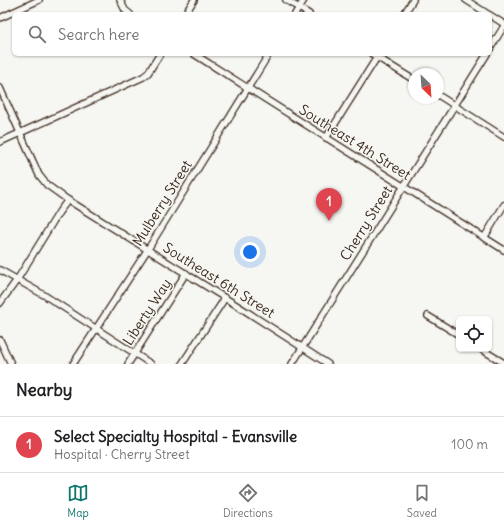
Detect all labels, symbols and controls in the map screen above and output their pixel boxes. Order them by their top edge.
search box [12,12,492,56]
icon: search [26,23,48,45]
text: Search here [58,25,139,44]
north arrow [408,68,444,104]
street label: Southeast 4th Street [296,100,414,184]
street label: Mulberry Street [128,156,196,249]
street label: Cherry Street [336,182,396,264]
pin: 1 [316,188,342,221]
street label: Southeast 6th Street [160,238,278,322]
your location [240,242,260,262]
street label: Liberty Way [119,275,175,349]
map controls [456,316,492,352]
button: locate [456,316,492,352]
text: Nearby [16,379,72,401]
text: Select Specialty Hospital - Evansville [54,427,297,446]
text: 1 [26,436,32,453]
text: 100 m [451,436,488,453]
text: Hospital · Cherry Street [54,446,190,463]
tab: Map [67,482,89,520]
tab: Directions [223,482,273,520]
tab: Saved [407,482,437,520]

